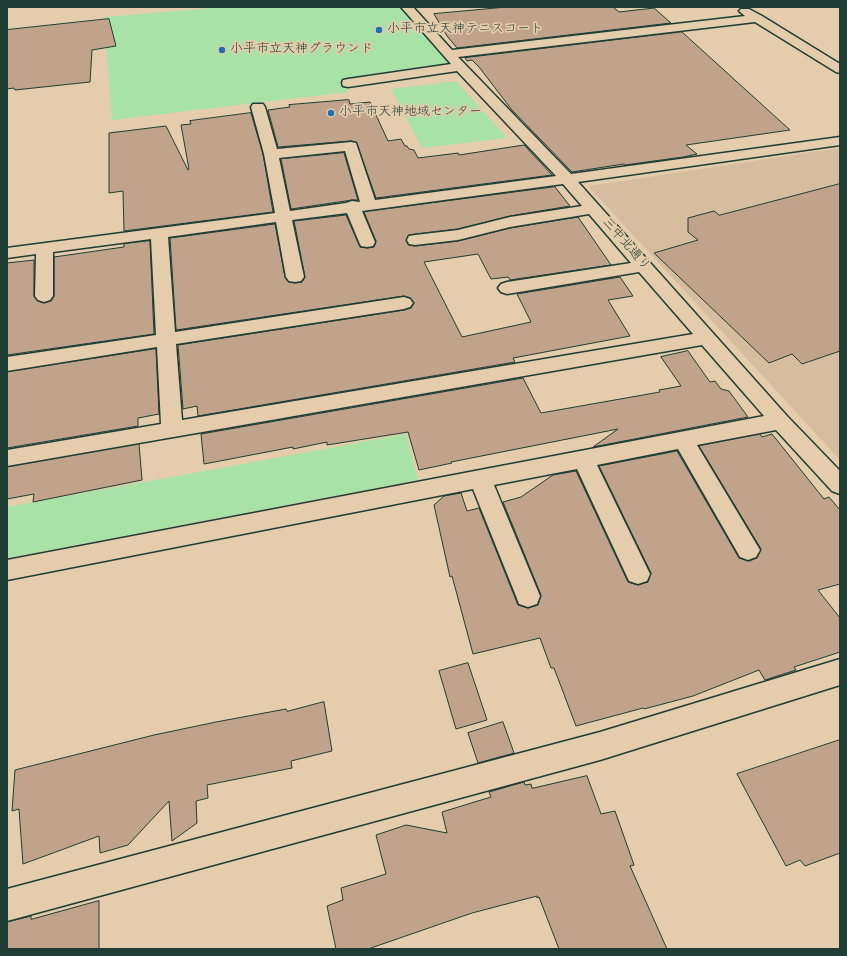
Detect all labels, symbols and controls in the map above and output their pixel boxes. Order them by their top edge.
place label: 小平市立天神テニスコート [387,22,543,38]
marker: 小平市立天神テニスコート [374,25,384,35]
place label: 小平市立天神グラウンド [230,42,373,58]
marker: 小平市立天神グラウンド [217,45,227,55]
place label: 小平市天神地域センター [339,105,482,121]
marker: 小平市天神地域センター [326,108,336,118]
street label: 三中北通り [598,215,652,275]

